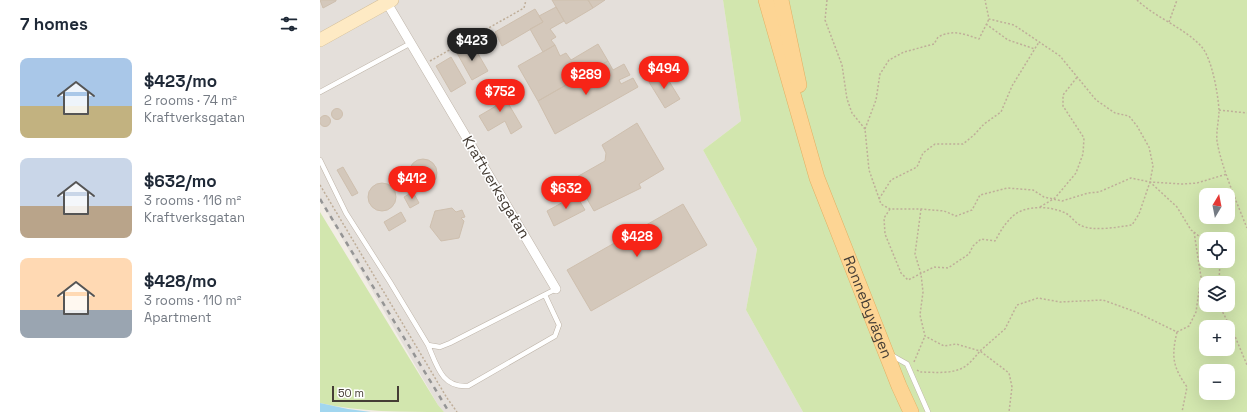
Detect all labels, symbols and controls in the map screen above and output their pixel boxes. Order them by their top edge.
text: 7 homes [20,13,88,35]
icon: filters [278,13,300,35]
pin: $423 [448,28,496,62]
text: $423 [456,32,488,49]
pin: $494 [640,56,688,90]
text: $494 [648,60,680,77]
pin: $289 [562,62,610,96]
text: $289 [570,66,602,83]
text: $423/mo [144,70,217,92]
icon: home [52,74,100,122]
pin: $752 [476,79,524,113]
text: $752 [485,83,515,100]
text: 2 rooms · 74 m² [144,92,237,109]
text: Kraftverksgatan [144,109,245,126]
street label: Kraftverksgatan [458,132,535,242]
pin: $412 [388,166,436,200]
text: $632/mo [144,170,217,192]
text: $412 [397,170,427,187]
icon: home [52,174,100,222]
pin: $632 [542,176,590,210]
text: $632 [550,180,582,197]
north arrow [1199,188,1235,224]
map controls [1199,188,1235,400]
text: 3 rooms · 116 m² [144,192,241,209]
text: Kraftverksgatan [144,209,245,226]
pin: $428 [613,224,661,258]
text: $428 [621,228,653,245]
button: locate [1199,232,1235,268]
street label: Ronnebyvägen [840,253,897,361]
text: $428/mo [144,270,217,292]
icon: home [52,274,100,322]
button: layers [1199,276,1235,312]
text: 3 rooms · 110 m² [144,292,242,309]
text: Apartment [144,309,212,326]
button: + [1199,320,1235,356]
button: − [1199,364,1235,400]
scale bar [332,384,399,403]
text: 50 m [338,386,364,400]

